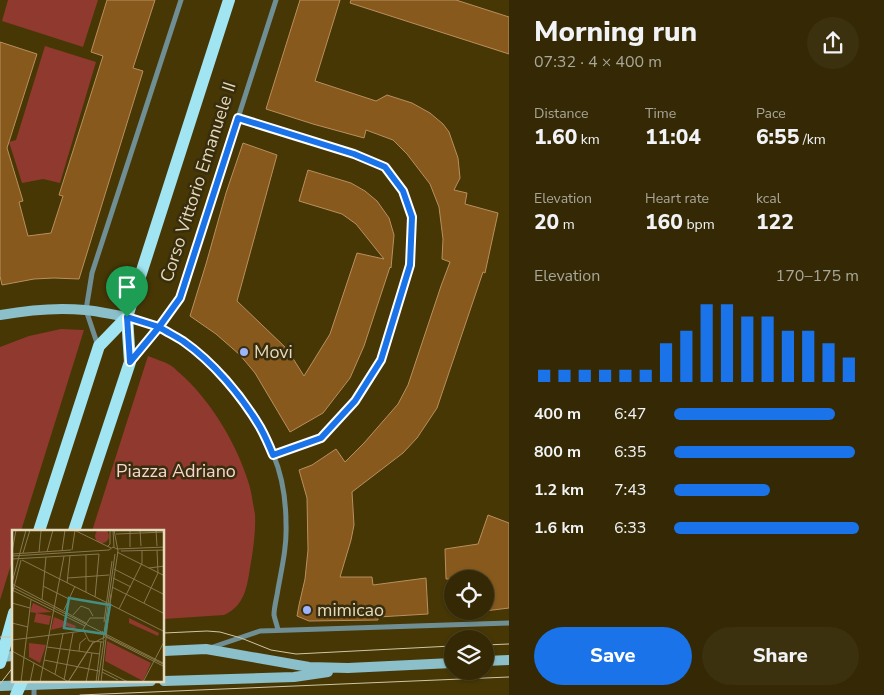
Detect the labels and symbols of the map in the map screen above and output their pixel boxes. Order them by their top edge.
street label: Corso Vittorio Emanuele II [154,79,242,285]
pin [106,266,148,317]
place label: Movi [254,340,293,364]
marker: Movi [238,346,250,358]
park label: Piazza Adriano [116,459,236,483]
inset map [12,530,165,682]
place label: mimicao [317,598,384,622]
marker: mimicao [301,604,313,616]

